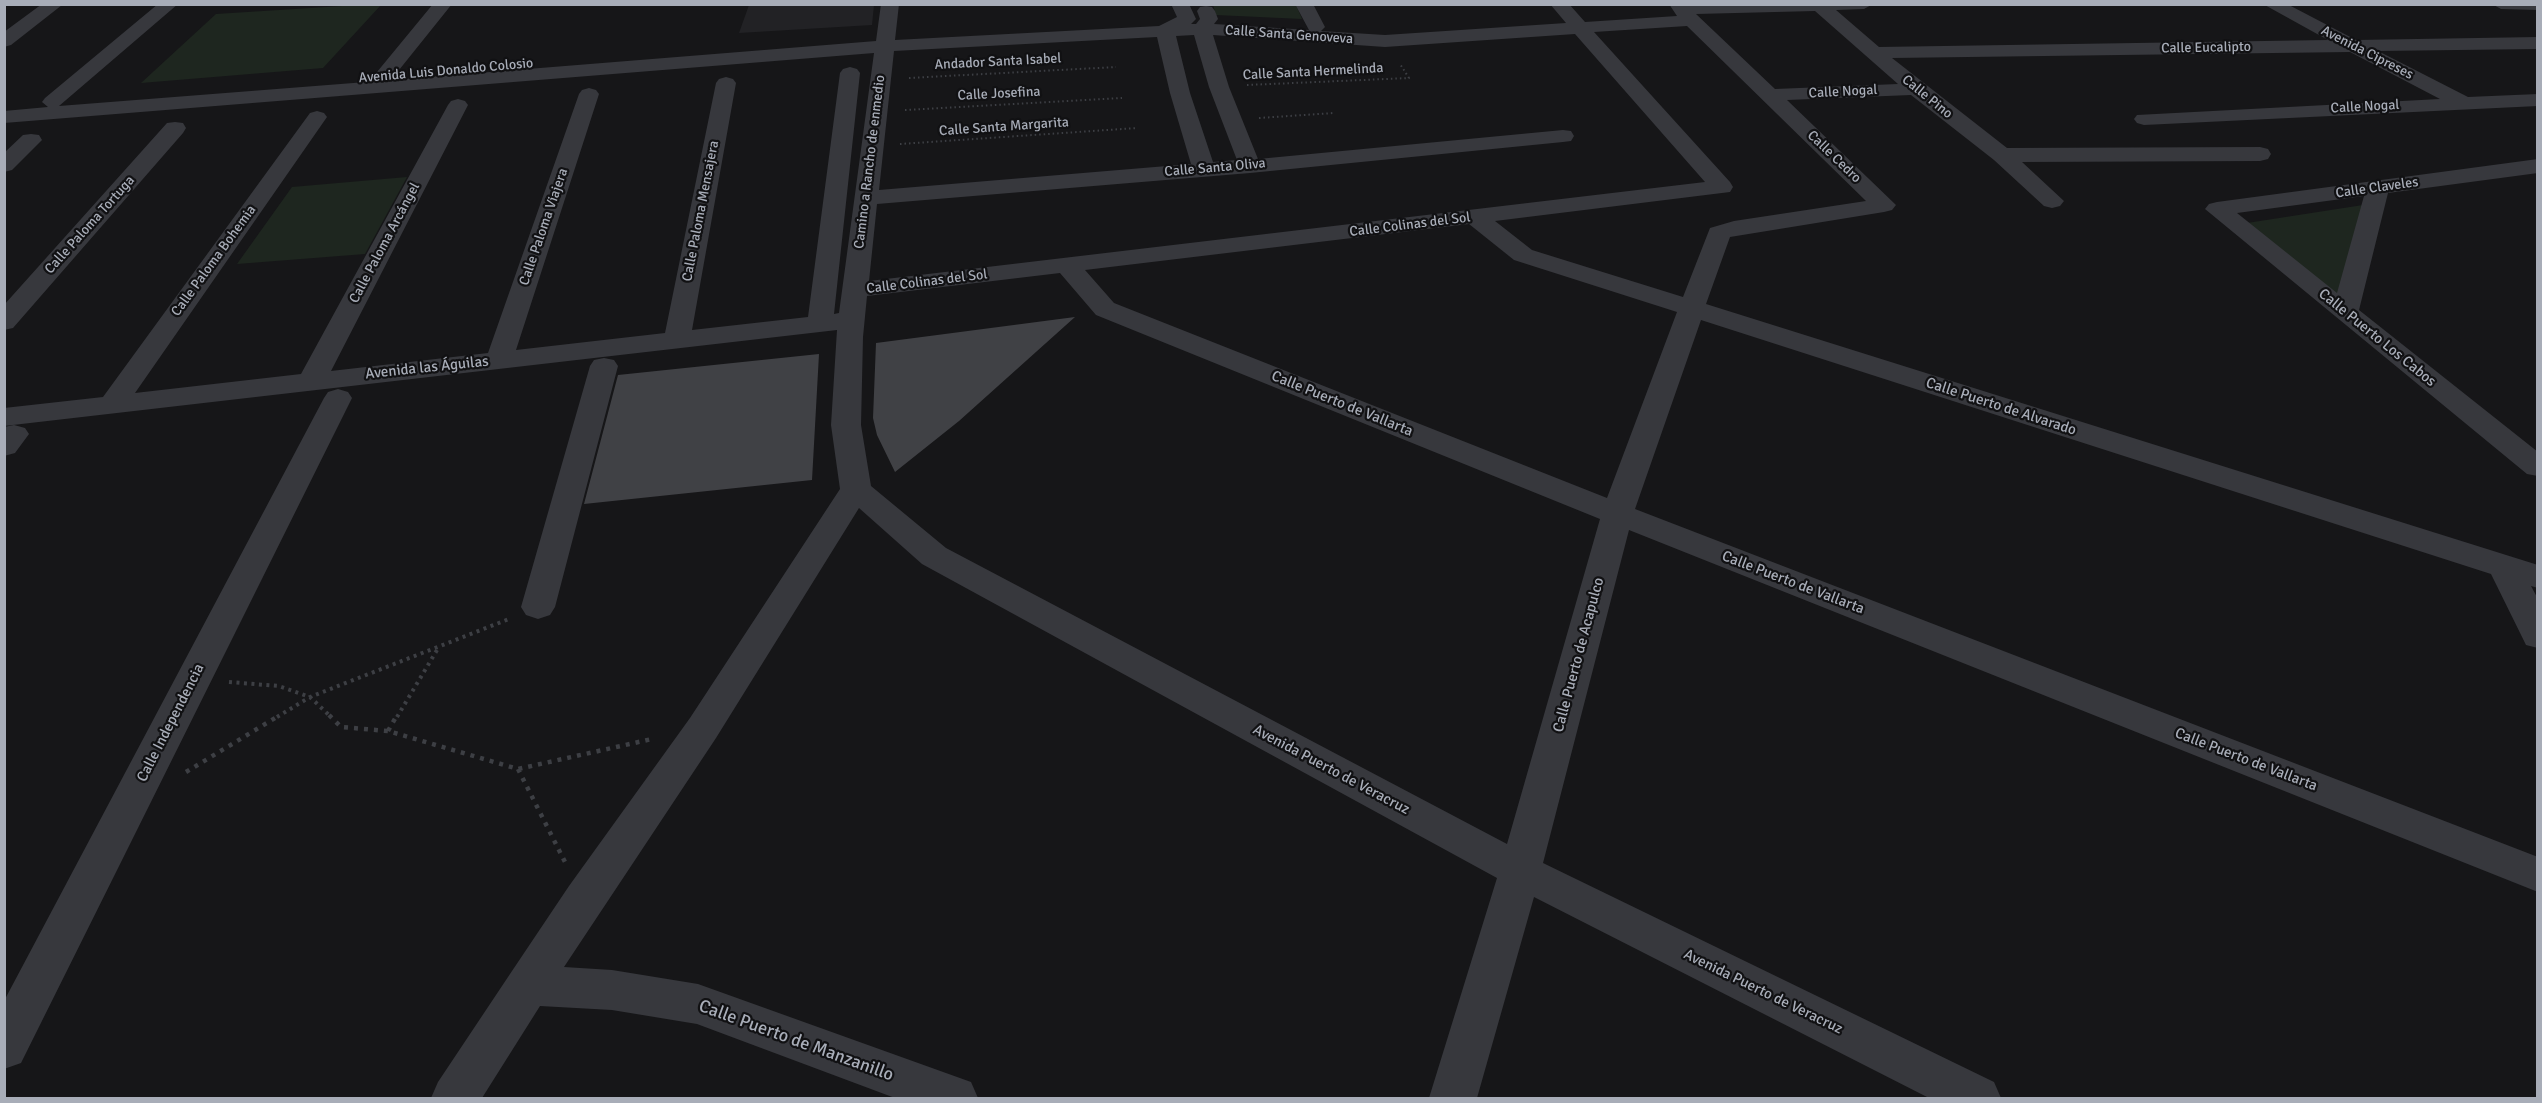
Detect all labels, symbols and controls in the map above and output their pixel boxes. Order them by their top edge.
street label: Calle Santa Genoveva [1224,22,1354,48]
street label: Avenida Cipreses [2318,23,2416,83]
street label: Calle Eucalipto [2161,39,2251,57]
street label: Andador Santa Isabel [934,50,1062,74]
street label: Avenida Luis Donaldo Colosio [358,55,534,87]
street label: Calle Santa Hermelinda [1242,60,1384,84]
street label: Calle Pino [1898,72,1956,122]
street label: Camino a Rancho de enmedio [851,74,889,250]
street label: Calle Nogal [1808,82,1878,102]
street label: Calle Josefina [957,83,1041,105]
street label: Calle Nogal [2330,97,2400,117]
street label: Calle Santa Margarita [939,114,1069,140]
street label: Calle Cedro [1804,127,1864,187]
street label: Calle Paloma Mensajera [679,139,723,283]
street label: Calle Santa Oliva [1164,155,1266,181]
street label: Calle Paloma Viajera [516,166,572,288]
street label: Calle Paloma Tortuga [42,172,138,278]
street label: Calle Claveles [2335,174,2419,202]
street label: Calle Paloma Arcángel [346,180,424,306]
street label: Calle Paloma Bohemia [168,202,260,320]
street label: Calle Colinas del Sol [1349,209,1471,241]
street label: Calle Colinas del Sol [866,266,988,298]
street label: Calle Puerto Los Cabos [2315,285,2439,391]
street label: Avenida las Águilas [364,353,490,383]
street label: Calle Puerto de Vallarta [1269,367,1415,441]
street label: Calle Puerto de Alvarado [1924,374,2078,440]
street label: Calle Puerto de Vallarta [1719,547,1867,619]
street label: Calle Puerto de Acapulco [1550,576,1608,734]
street label: Calle Independencia [133,661,209,785]
street label: Avenida Puerto de Veracruz [1250,721,1412,819]
street label: Calle Puerto de Vallarta [2172,724,2320,796]
street label: Avenida Puerto de Veracruz [1681,946,1845,1038]
street label: Calle Puerto de Manzanillo [696,996,896,1086]

